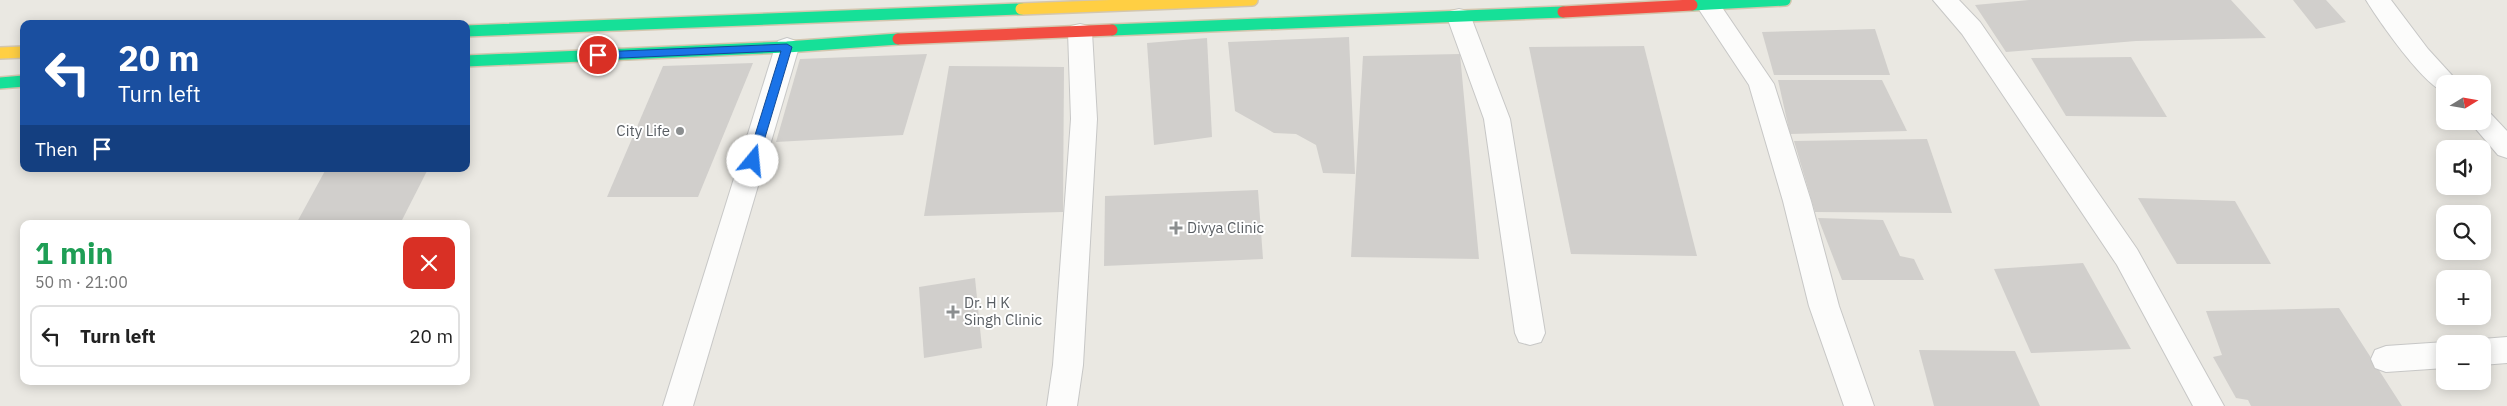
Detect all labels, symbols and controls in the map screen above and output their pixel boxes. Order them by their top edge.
pin [577,34,619,76]
text: 20 m [118,35,200,81]
icon: left [35,40,100,105]
icon: arrive [584,41,612,69]
north arrow [2436,75,2491,130]
map controls [2436,75,2491,390]
text: Turn left [118,79,201,108]
place label: City Life [616,121,670,140]
marker: City Life [674,125,686,137]
position arrow [726,134,778,186]
icon: arrive [88,135,116,163]
text: Then [35,137,78,161]
button: sound [2436,140,2491,195]
button: search [2436,205,2491,260]
place label: Divya Clinic [1187,218,1264,237]
marker: Divya Clinic [1169,221,1183,235]
text: 1 min [35,233,113,272]
button: close [403,237,455,289]
button: + [2436,270,2491,325]
text: 50 m · 21:00 [35,272,128,292]
place label: Dr. H K Singh Clinic [964,293,1042,329]
marker: Dr. H K Singh Clinic [946,305,960,319]
icon: left [37,322,65,350]
text: Turn left [80,324,156,348]
text: 20 m [409,324,453,348]
button: − [2436,335,2491,390]

